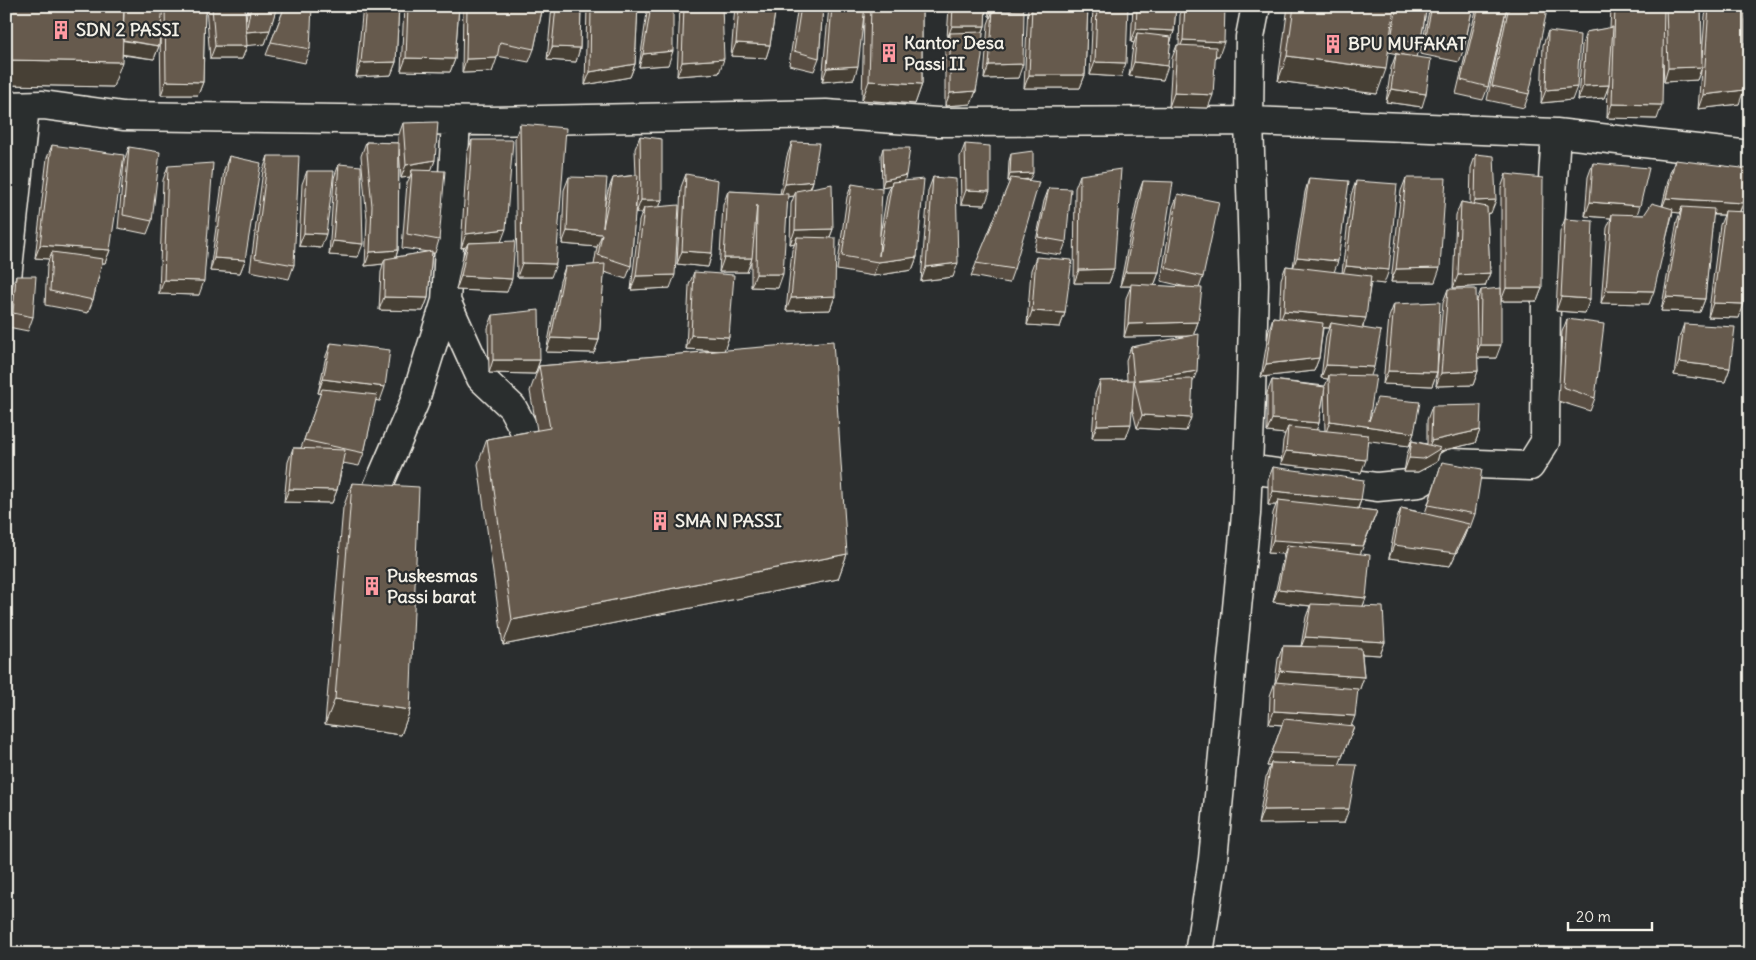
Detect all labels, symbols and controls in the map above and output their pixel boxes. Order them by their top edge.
place label: SDN 2 PASSI [76,18,180,41]
building icon: SDN 2 PASSI [50,19,72,41]
place label: Kantor Desa Passi II [904,31,1004,75]
place label: BPU MUFAKAT [1348,32,1467,55]
building icon: BPU MUFAKAT [1322,33,1344,55]
building icon: Kantor Desa Passi II [878,42,900,64]
place label: SMA N PASSI [675,509,782,532]
building icon: SMA N PASSI [649,510,671,532]
place label: Puskesmas Passi barat [387,564,478,608]
building icon: Puskesmas Passi barat [361,575,383,597]
scale bar [1568,900,1652,932]
text: 20 m [1576,907,1611,926]

